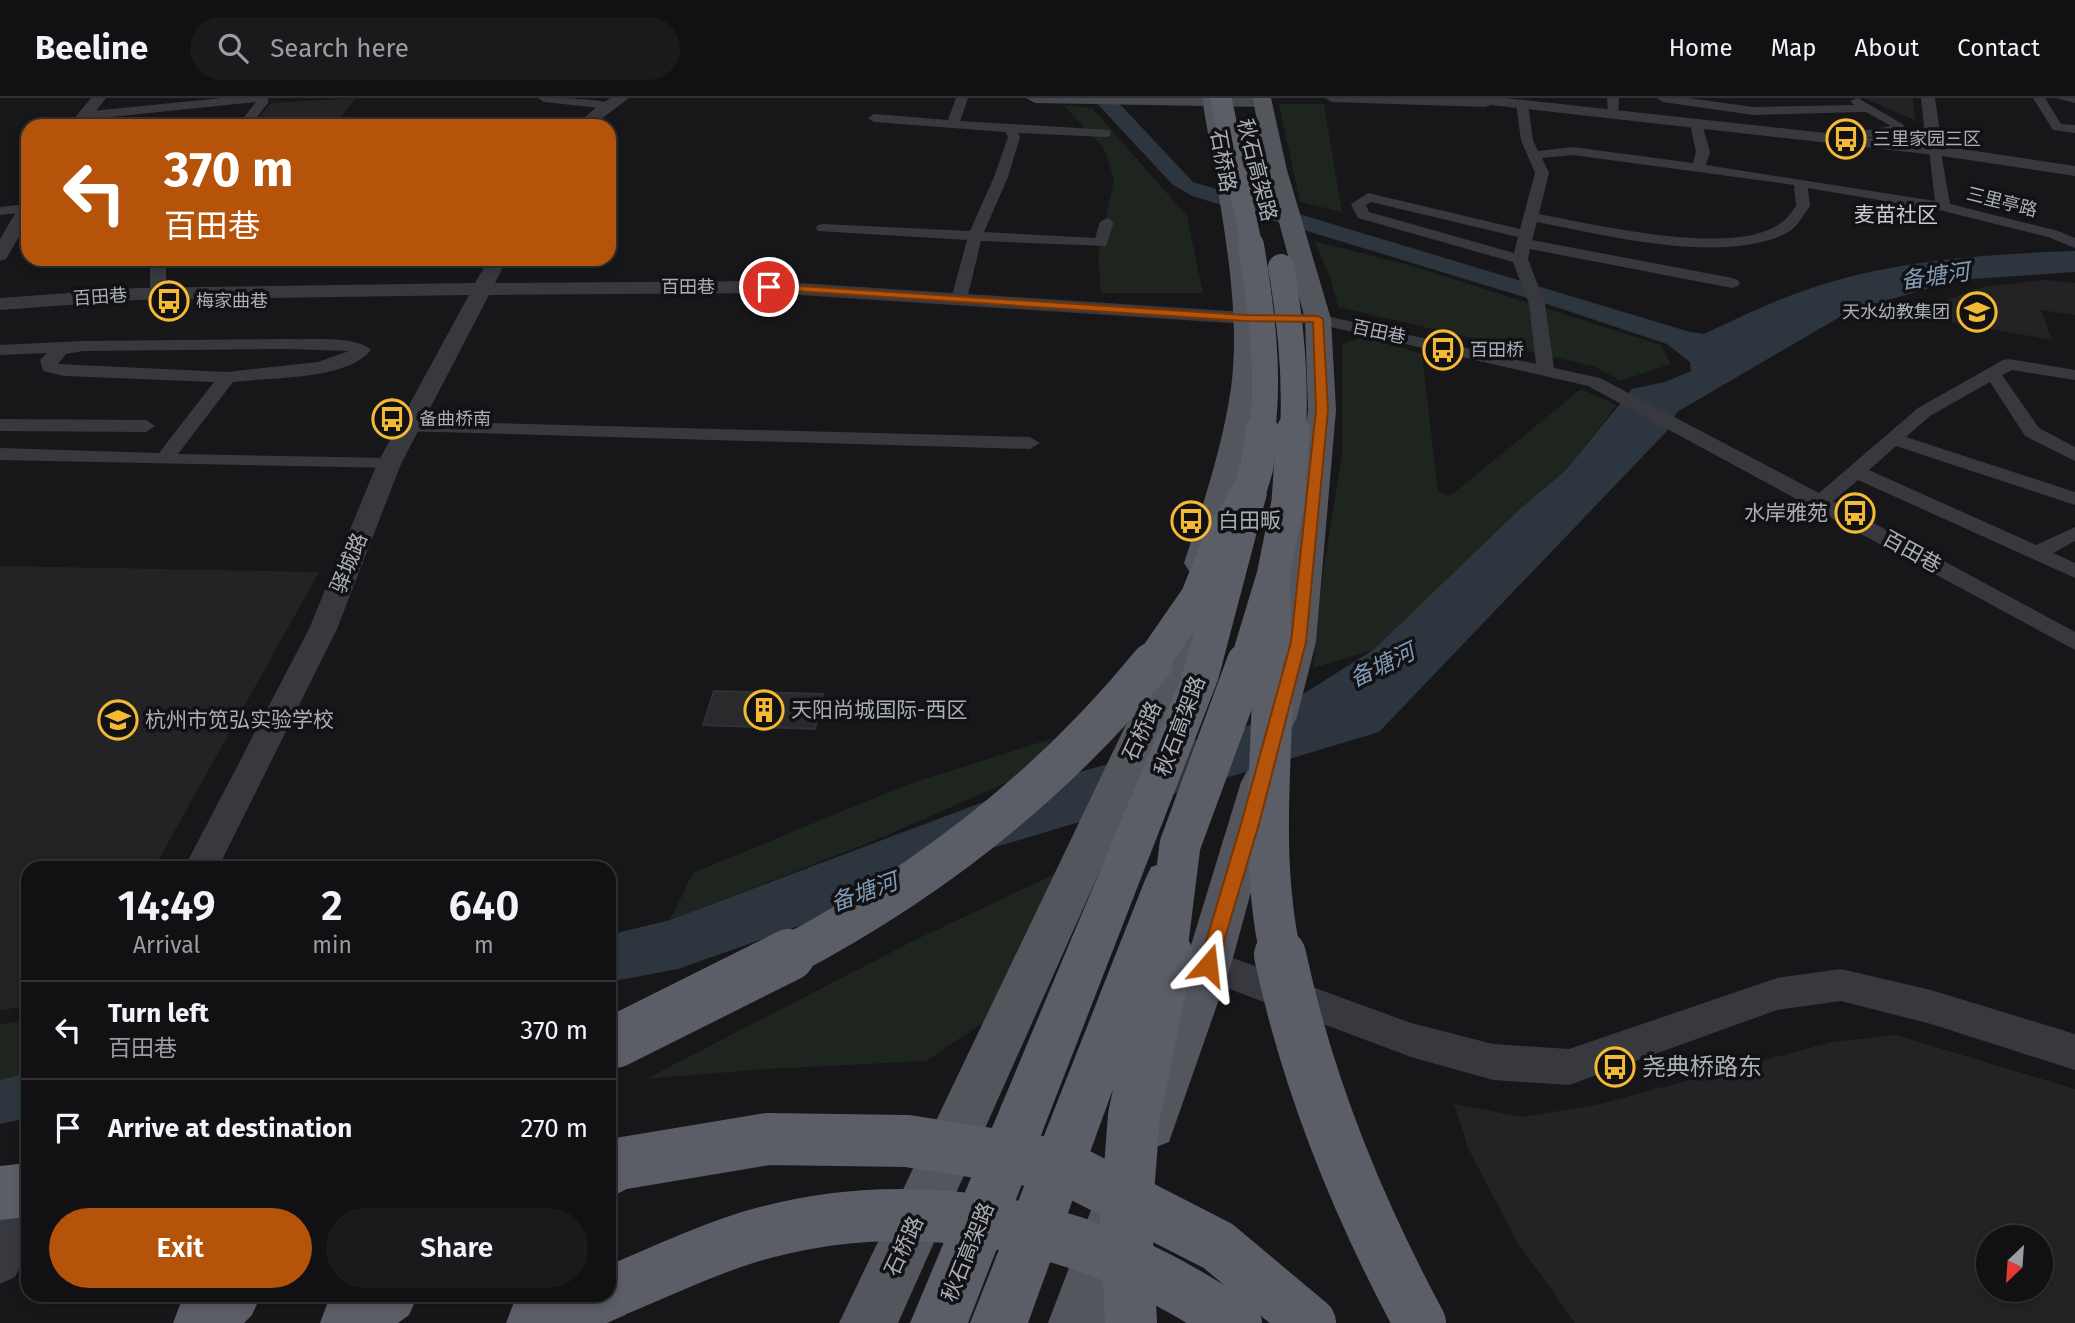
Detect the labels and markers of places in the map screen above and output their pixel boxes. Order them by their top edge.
bus stop icon: 三里家园三区 [1825,118,1867,160]
place label: 三里家园三区 [1873,128,1981,150]
pin [739,257,799,317]
bus stop icon: 梅家曲巷 [148,280,190,322]
place label: 梅家曲巷 [196,290,268,312]
school or university icon: 天水幼教集团 [1956,291,1998,333]
place label: 天水幼教集团 [1842,301,1950,323]
bus stop icon: 百田桥 [1422,329,1464,371]
place label: 百田桥 [1470,339,1524,361]
bus stop icon: 备曲桥南 [371,398,413,440]
place label: 备曲桥南 [419,408,491,430]
bus stop icon: 水岸雅苑 [1834,492,1876,534]
bus stop icon: 白田畈 [1170,500,1212,542]
place label: 水岸雅苑 [1744,500,1828,526]
place label: 白田畈 [1218,508,1281,534]
building icon: 天阳尚城国际-西区 [743,689,785,731]
place label: 天阳尚城国际-西区 [791,697,967,723]
school or university icon: 杭州市笕弘实验学校 [97,699,139,741]
place label: 杭州市笕弘实验学校 [145,707,334,733]
bus stop icon: 尧典桥路东 [1594,1046,1636,1088]
place label: 尧典桥路东 [1642,1053,1762,1081]

